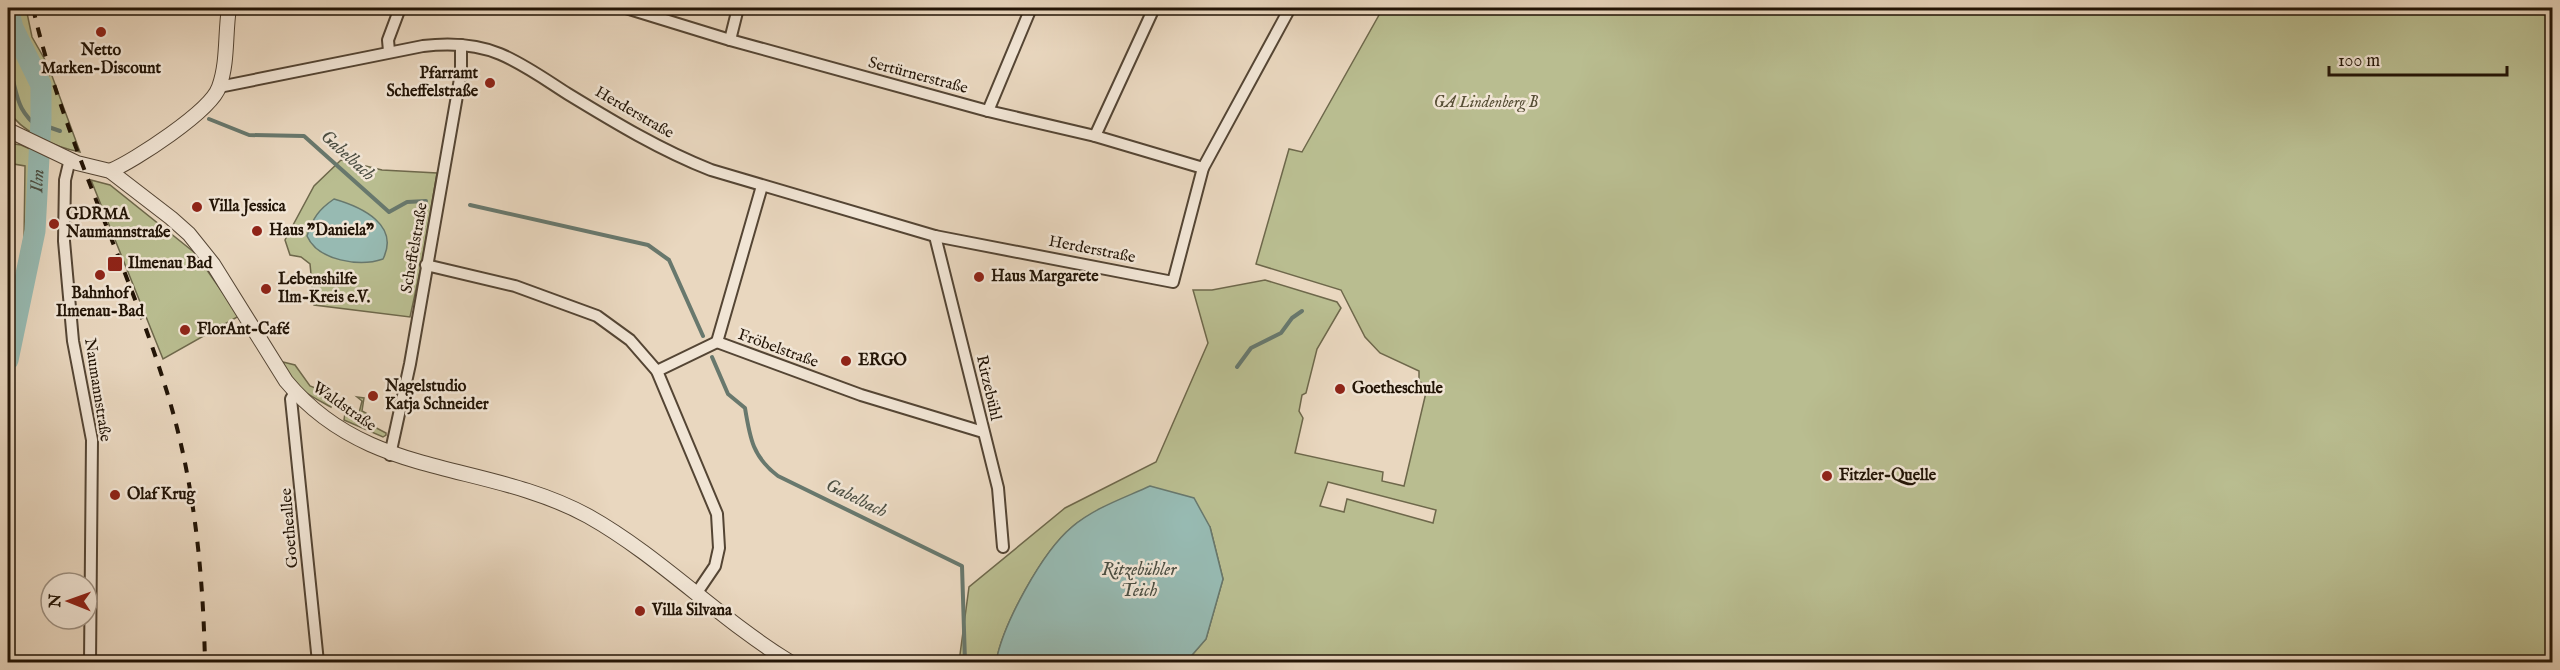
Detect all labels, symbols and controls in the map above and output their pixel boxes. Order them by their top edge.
marker: Netto Marken-Discount [94,25,108,39]
scale bar [2329,39,2508,77]
place label: Netto Marken-Discount [41,41,161,79]
text: 100 m [2338,50,2380,73]
street label: Sertürnerstraße [866,53,970,99]
place label: Pfarramt Scheffelstraße [386,64,479,102]
marker: Pfarramt Scheffelstraße [483,76,497,90]
street label: Herderstraße [591,82,677,144]
park label: GA Lindenberg B [1433,93,1539,113]
water label: Gabelbach [315,126,379,187]
water label: Ilm [26,168,50,194]
place label: Villa Jessica [208,197,287,217]
marker: Villa Jessica [190,200,204,214]
street label: Scheffelstraße [397,201,433,295]
place label: GDRMA Naumannstraße [65,205,171,243]
marker: GDRMA Naumannstraße [47,217,61,231]
place label: Haus "Daniela" [269,221,374,241]
marker: Haus "Daniela" [250,224,264,238]
street label: Herderstraße [1047,232,1137,268]
place label: Ilmenau Bad [128,254,213,274]
marker: Ilmenau Bad [106,255,124,273]
place label: Haus Margarete [991,267,1099,287]
marker: Bahnhof Ilmenau-Bad [93,268,107,282]
place label: Lebenshilfe Ilm-Kreis e.V. [278,270,370,308]
marker: Haus Margarete [972,270,986,284]
marker: Lebenshilfe Ilm-Kreis e.V. [259,282,273,296]
place label: Bahnhof Ilmenau-Bad [56,284,145,322]
place label: FlorAnt-Café [197,320,290,340]
marker: FlorAnt-Café [178,323,192,337]
street label: Fröbelstraße [735,325,821,373]
street label: Naumannstraße [79,337,115,443]
place label: ERGO [858,351,907,371]
street label: Ritzebühl [971,353,1005,423]
marker: ERGO [839,354,853,368]
place label: Nagelstudio Katja Schneider [384,377,489,415]
street label: Waldstraße [308,378,380,436]
place label: Goetheschule [1352,379,1444,399]
marker: Goetheschule [1333,382,1347,396]
marker: Nagelstudio Katja Schneider [366,389,380,403]
place label: Fitzler-Quelle [1839,466,1937,486]
marker: Fitzler-Quelle [1820,469,1834,483]
water label: Gabelbach [821,474,891,524]
place label: Olaf Krug [127,485,197,505]
street label: Goetheallee [277,487,303,569]
marker: Olaf Krug [108,488,122,502]
water label: Ritzebühler Teich [1102,559,1177,603]
north arrow [39,571,99,631]
text: N [46,594,66,609]
place label: Villa Silvana [651,601,733,621]
marker: Villa Silvana [633,604,647,618]

